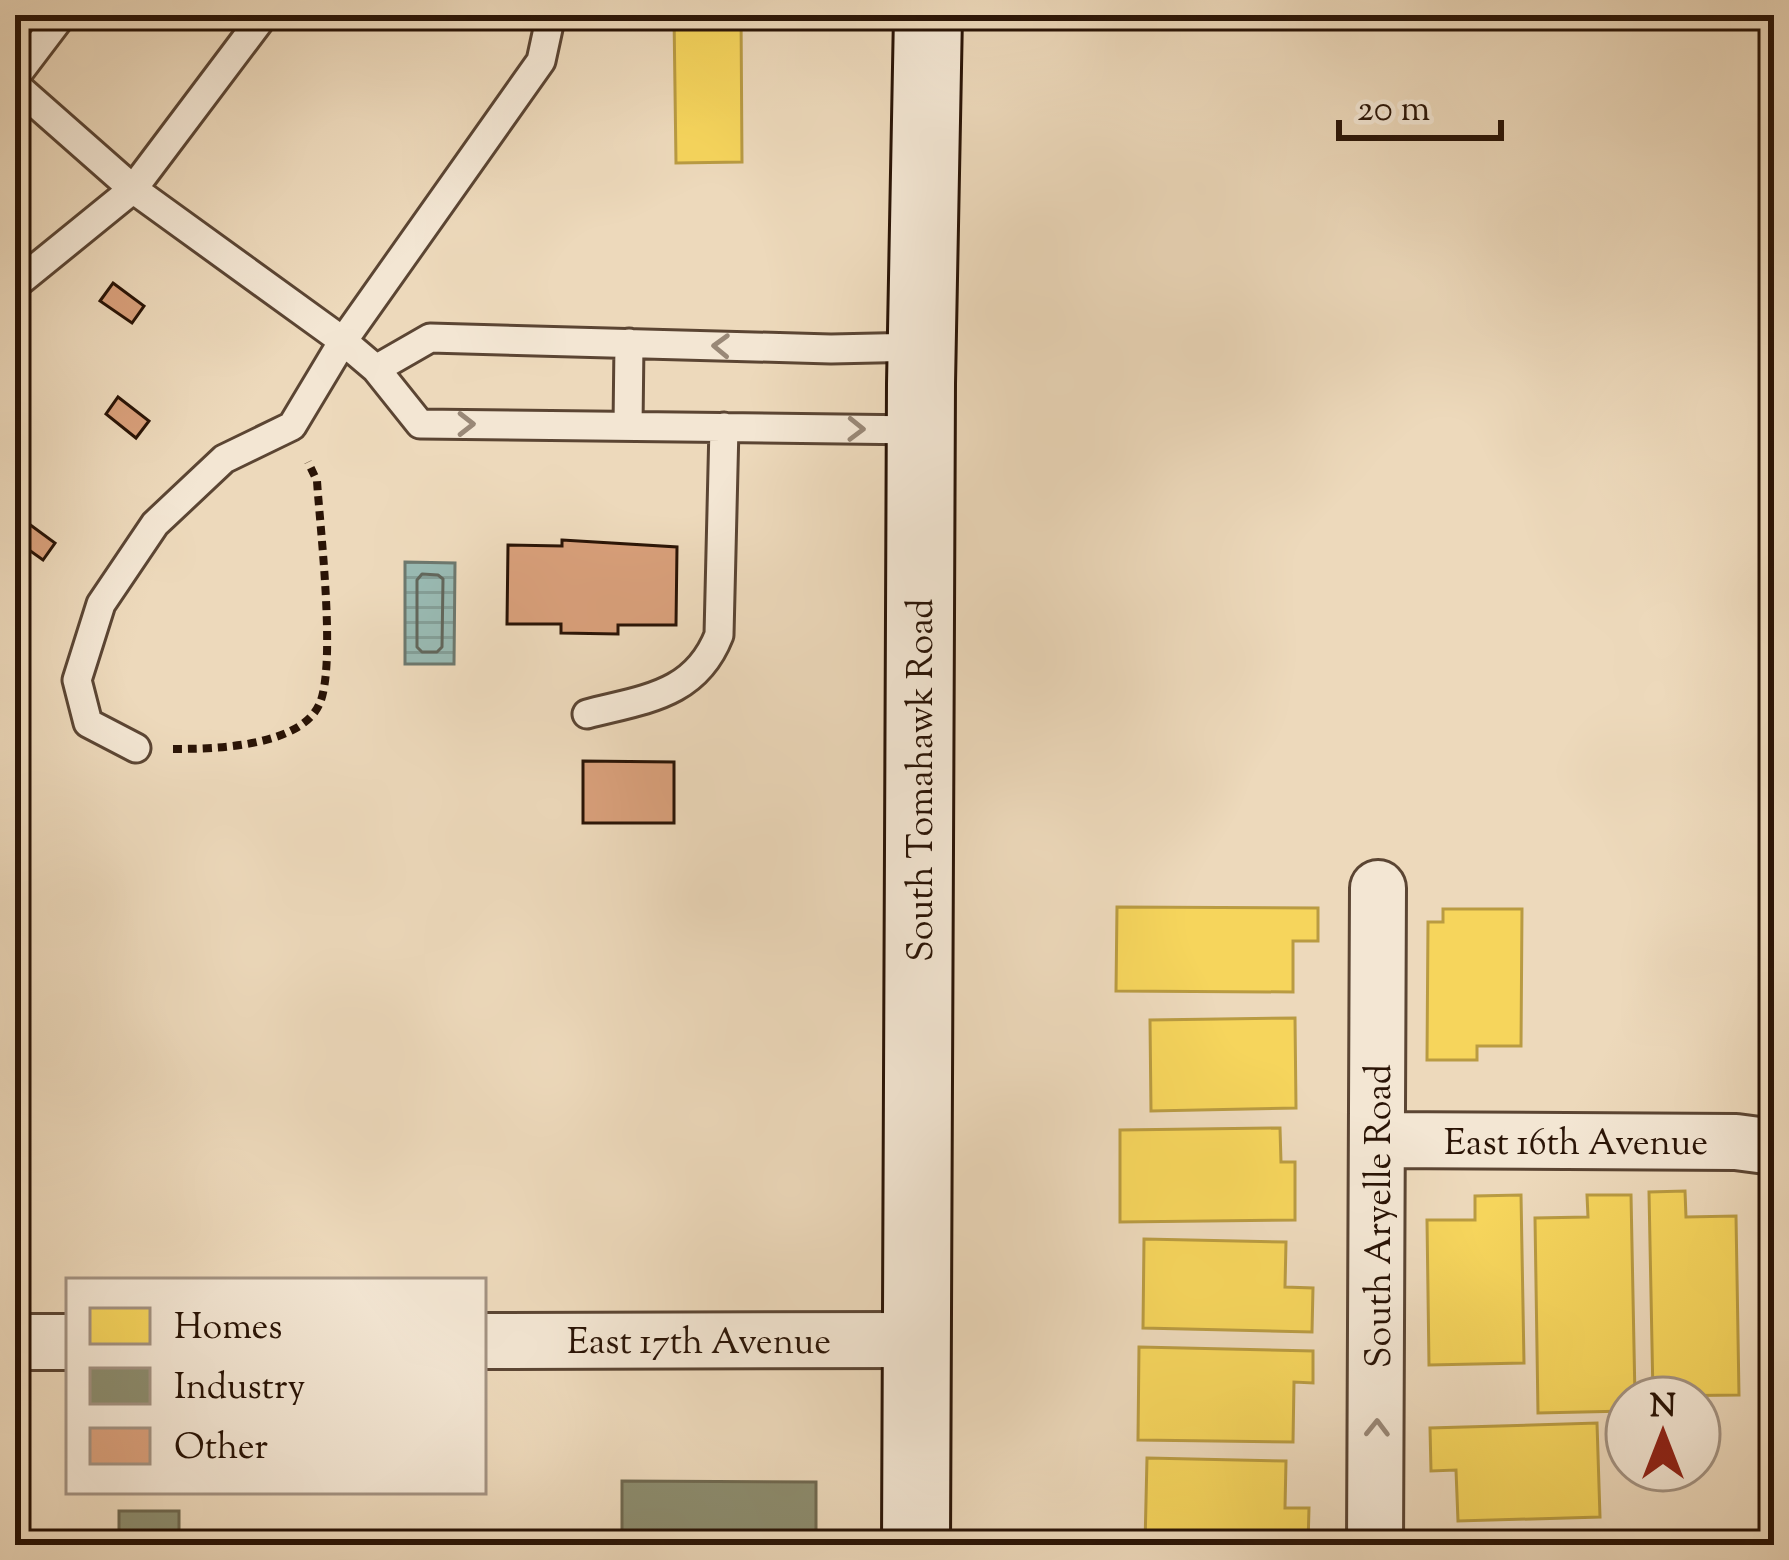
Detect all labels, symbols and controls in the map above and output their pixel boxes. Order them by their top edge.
scale bar [1339,66,1501,140]
text: 20 m [1357,85,1431,137]
one-way arrow [711,333,730,359]
one-way arrow [457,411,476,437]
one-way arrow [848,416,866,442]
street label: South Tomahawk Road [897,598,949,962]
street label: South Aryelle Road [1355,1064,1407,1368]
street label: East 16th Avenue [1444,1119,1708,1171]
legend [66,1278,486,1494]
text: Homes [174,1303,283,1355]
street label: East 17th Avenue [567,1318,831,1370]
text: Industry [174,1363,305,1415]
north arrow [1603,1374,1723,1494]
text: N [1650,1384,1676,1432]
one-way arrow [1363,1418,1389,1437]
text: Other [174,1423,268,1475]

